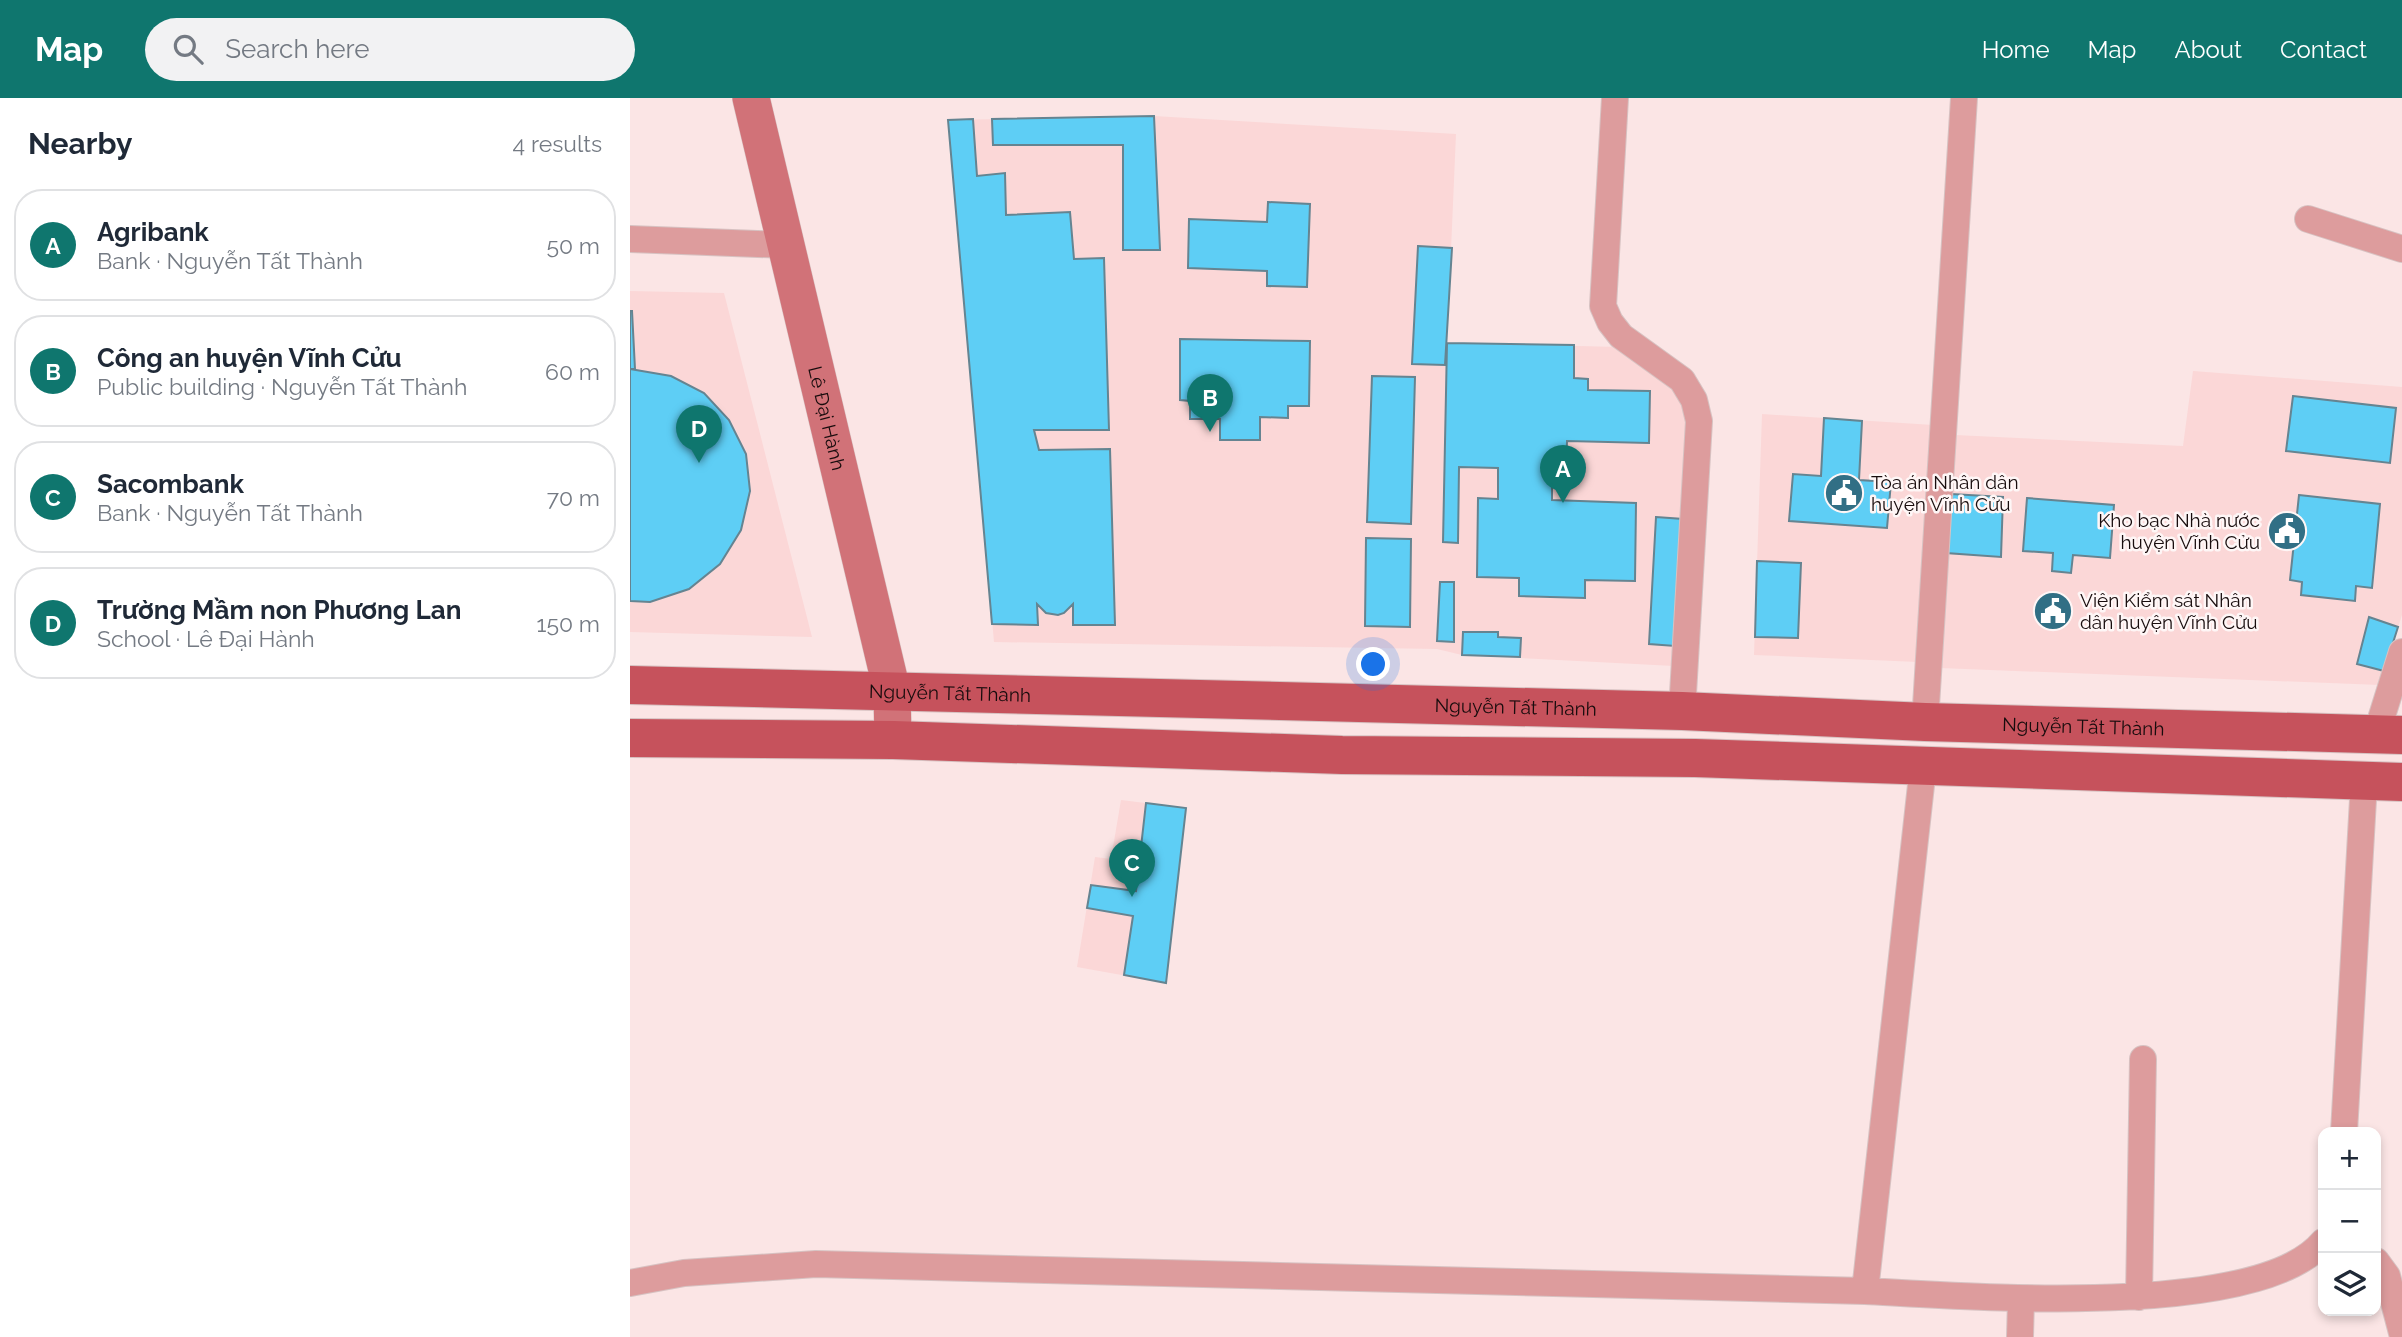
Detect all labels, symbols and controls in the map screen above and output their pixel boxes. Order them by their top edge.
search box [145,18,635,81]
text: Map [35,30,103,69]
icon: search [169,30,207,68]
text: Search here [225,34,370,64]
text: Home [1982,35,2050,64]
text: Map [2088,35,2136,64]
text: About [2174,35,2242,64]
text: Contact [2280,35,2367,64]
text: Nearby [28,126,132,161]
text: 4 results [513,130,602,157]
text: Agribank [97,217,209,247]
text: A [45,232,61,259]
text: 50 m [546,232,600,259]
text: Bank · Nguyễn Tất Thành [97,247,363,274]
text: Công an huyện Vĩnh Cửu [97,343,402,373]
text: B [45,358,61,385]
text: 60 m [545,358,600,385]
street label: Lê Đại Hành [804,364,850,472]
text: Public building · Nguyễn Tất Thành [97,373,467,400]
pin: B [1187,374,1233,432]
pin: D [676,405,722,463]
pin: A [1540,445,1586,503]
text: Sacombank [97,469,244,499]
place label: Tòa án Nhân dân huyện Vĩnh Cửu [1871,471,2019,515]
public building icon: Tòa án Nhân dân huyện Vĩnh Cửu [1823,472,1865,514]
text: C [45,484,61,511]
text: 70 m [547,484,600,511]
text: Bank · Nguyễn Tất Thành [97,499,363,526]
place label: Kho bạc Nhà nước huyện Vĩnh Cửu [2098,509,2260,553]
public building icon: Kho bạc Nhà nước huyện Vĩnh Cửu [2266,510,2308,552]
place label: Viện Kiểm sát Nhân dân huyện Vĩnh Cửu [2080,589,2258,633]
public building icon: Viện Kiểm sát Nhân dân huyện Vĩnh Cửu [2032,590,2074,632]
text: Trường Mầm non Phương Lan [97,595,461,625]
text: D [45,610,61,637]
text: 150 m [537,610,600,637]
text: School · Lê Đại Hành [97,625,315,652]
your location [1356,647,1390,681]
street label: Nguyễn Tất Thành [869,680,1031,706]
street label: Nguyễn Tất Thành [1434,694,1597,720]
street label: Nguyễn Tất Thành [2002,713,2165,740]
pin: C [1109,839,1155,897]
map controls [2318,1127,2381,1316]
button: + [2318,1127,2381,1190]
button: − [2318,1190,2381,1253]
button: layers [2318,1253,2381,1316]

